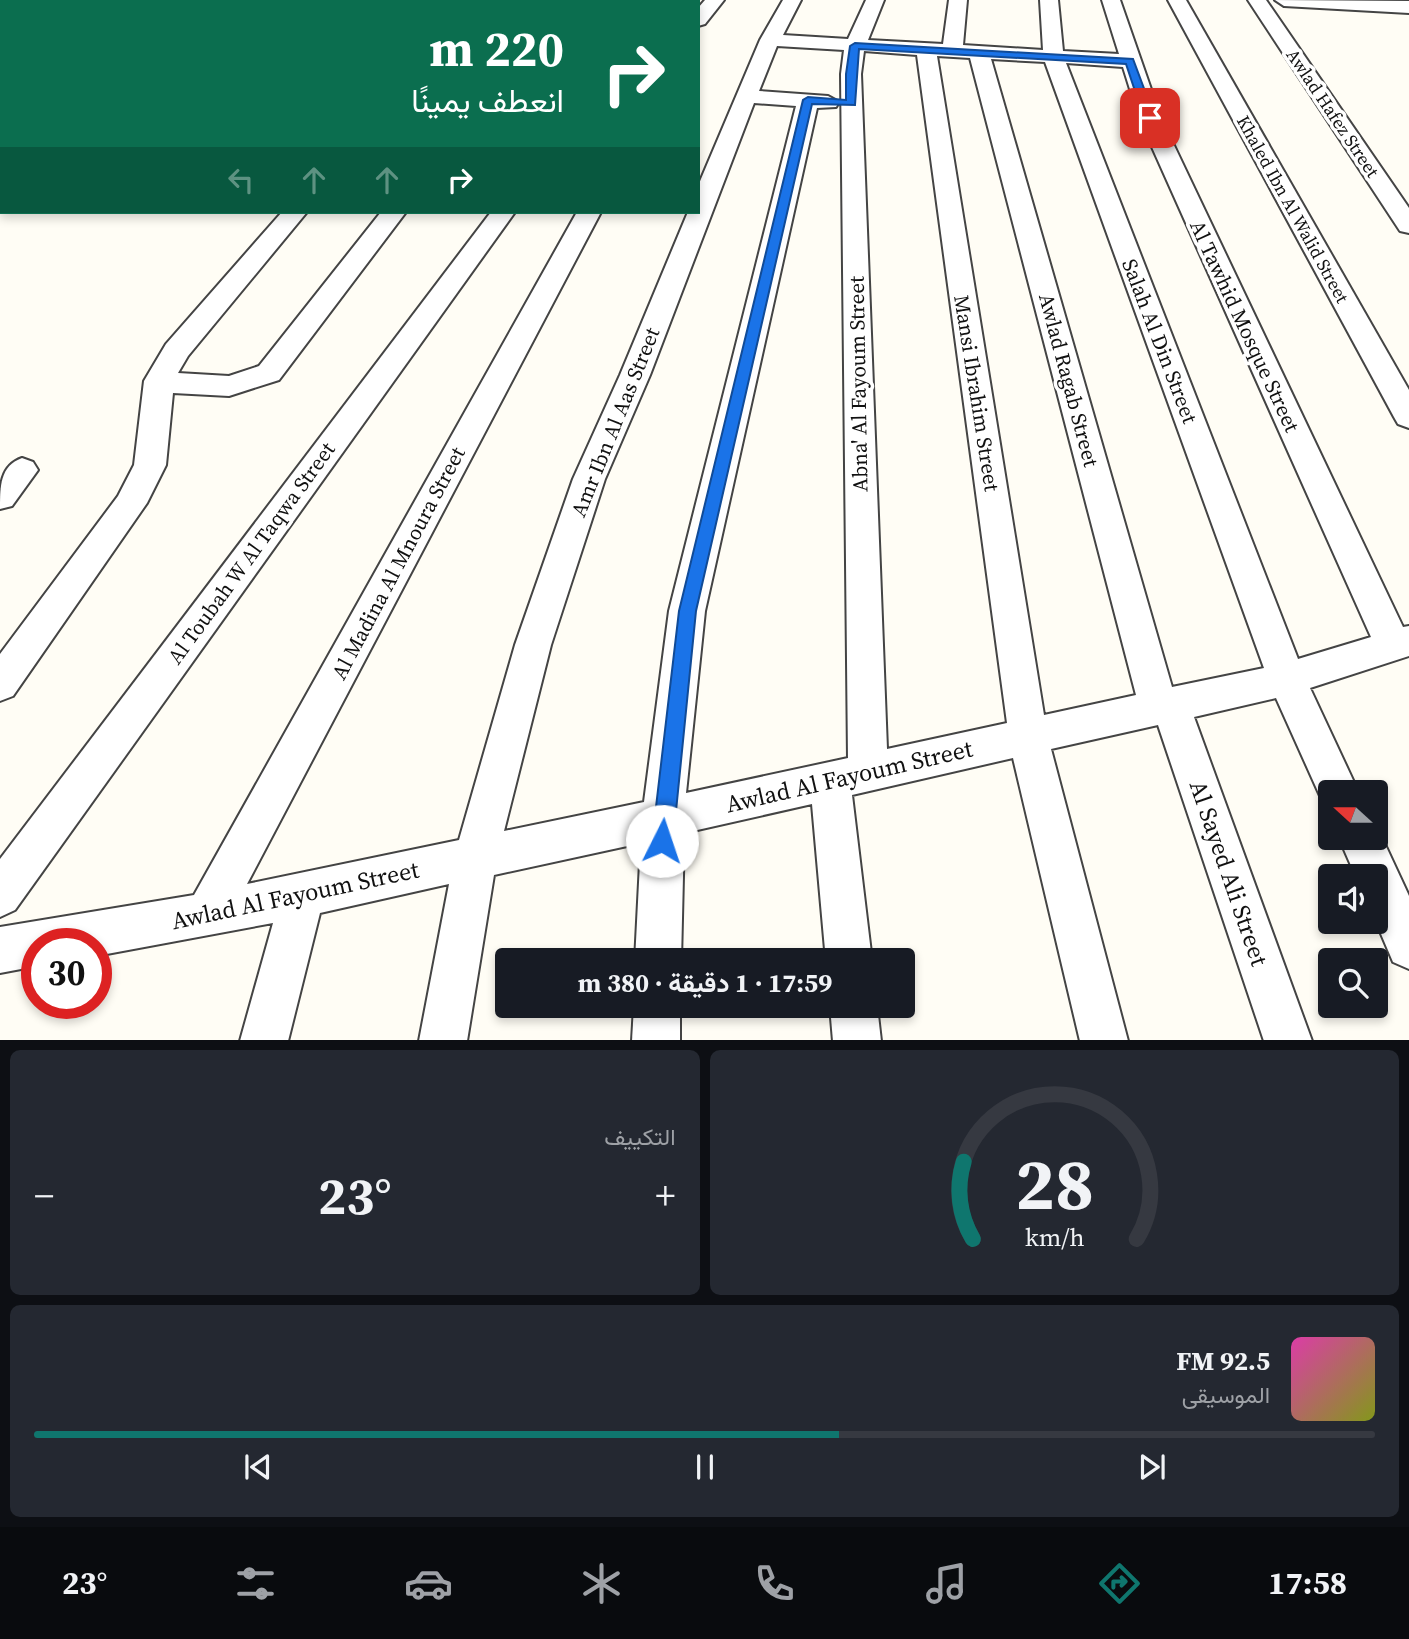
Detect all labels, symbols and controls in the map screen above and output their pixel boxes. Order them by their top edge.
text: 220 m [429,15,564,82]
icon: right [588,28,679,119]
street label: Awlad Hafez Street [1281,44,1385,182]
text: انعطف يمينًا [411,79,564,123]
pin [1120,88,1180,148]
icon: arrive [1131,99,1169,137]
street label: Khaled Ibn Al Walid Street [1231,111,1355,307]
icon: left [222,161,260,199]
icon: ahead [295,161,333,199]
icon: ahead [368,161,406,199]
icon: right [441,161,479,199]
street label: Al Tawhid Mosque Street [1183,215,1307,437]
street label: Salah Al Din Street [1115,255,1205,428]
street label: Abna' Al Fayoum Street [842,276,874,492]
street label: Awlad Ragab Street [1032,290,1106,470]
street label: Mansi Ibrahim Street [947,293,1007,493]
street label: Amr Ibn Al Aas Street [564,323,666,521]
street label: Al Toubah W Al Taqwa Street [161,436,342,670]
street label: Al Madina Al Mnoura Street [324,441,472,684]
street label: Awlad Al Fayoum Street [722,732,976,820]
street label: Al Sayed Ali Street [1182,776,1276,970]
north arrow [1318,780,1388,850]
map controls [1318,780,1388,1018]
position arrow [625,804,699,878]
street label: Awlad Al Fayoum Street [168,853,422,937]
button: sound [1318,864,1388,934]
speed limit sign: 30 [21,928,112,1019]
button: search [1318,948,1388,1018]
text: 17:59 · 1 دقيقة · 380 m [578,965,832,1001]
text: التكييف [604,1121,676,1153]
text: 28 [1015,1134,1094,1233]
text: 23° [318,1160,391,1231]
text: − [34,1170,54,1222]
text: + [655,1170,676,1222]
text: km/h [1024,1219,1084,1253]
text: 92.5 FM [1176,1343,1270,1379]
text: الموسيقى [1182,1379,1270,1411]
icon: previous [239,1448,277,1486]
icon: pause [686,1448,724,1486]
icon: next [1133,1448,1171,1486]
icon: filters [231,1559,280,1608]
icon: car [404,1559,453,1608]
icon: climate [577,1559,626,1608]
icon: phone [750,1559,799,1608]
icon: music [922,1559,971,1608]
icon: directions [1095,1559,1144,1608]
text: 23° [62,1561,107,1605]
text: 17:58 [1268,1561,1347,1605]

